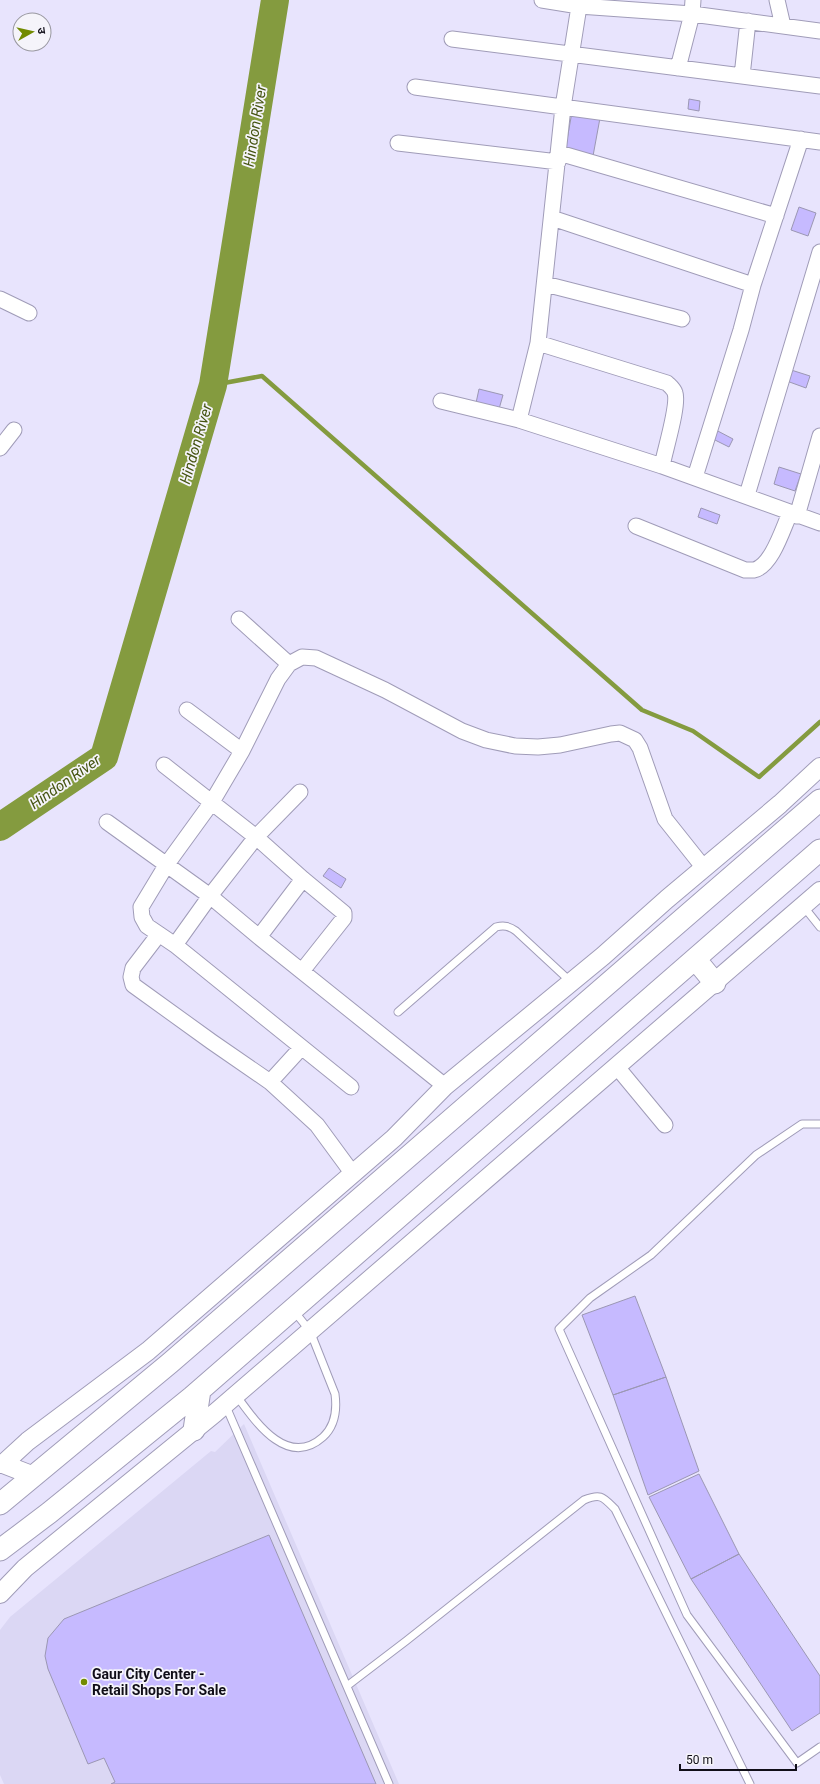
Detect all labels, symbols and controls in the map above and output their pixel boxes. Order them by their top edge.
north arrow [12,12,52,52]
text: उ [35,27,48,35]
water label: Hindon River [240,83,270,168]
water label: Hindon River [176,401,216,486]
water label: Hindon River [26,750,105,813]
place label: Gaur City Center - Retail Shops For Sale [92,1666,226,1698]
marker: Gaur City Center - Retail Shops For Sale [79,1677,89,1687]
scale bar [680,1746,796,1772]
text: 50 m [686,1753,713,1767]

